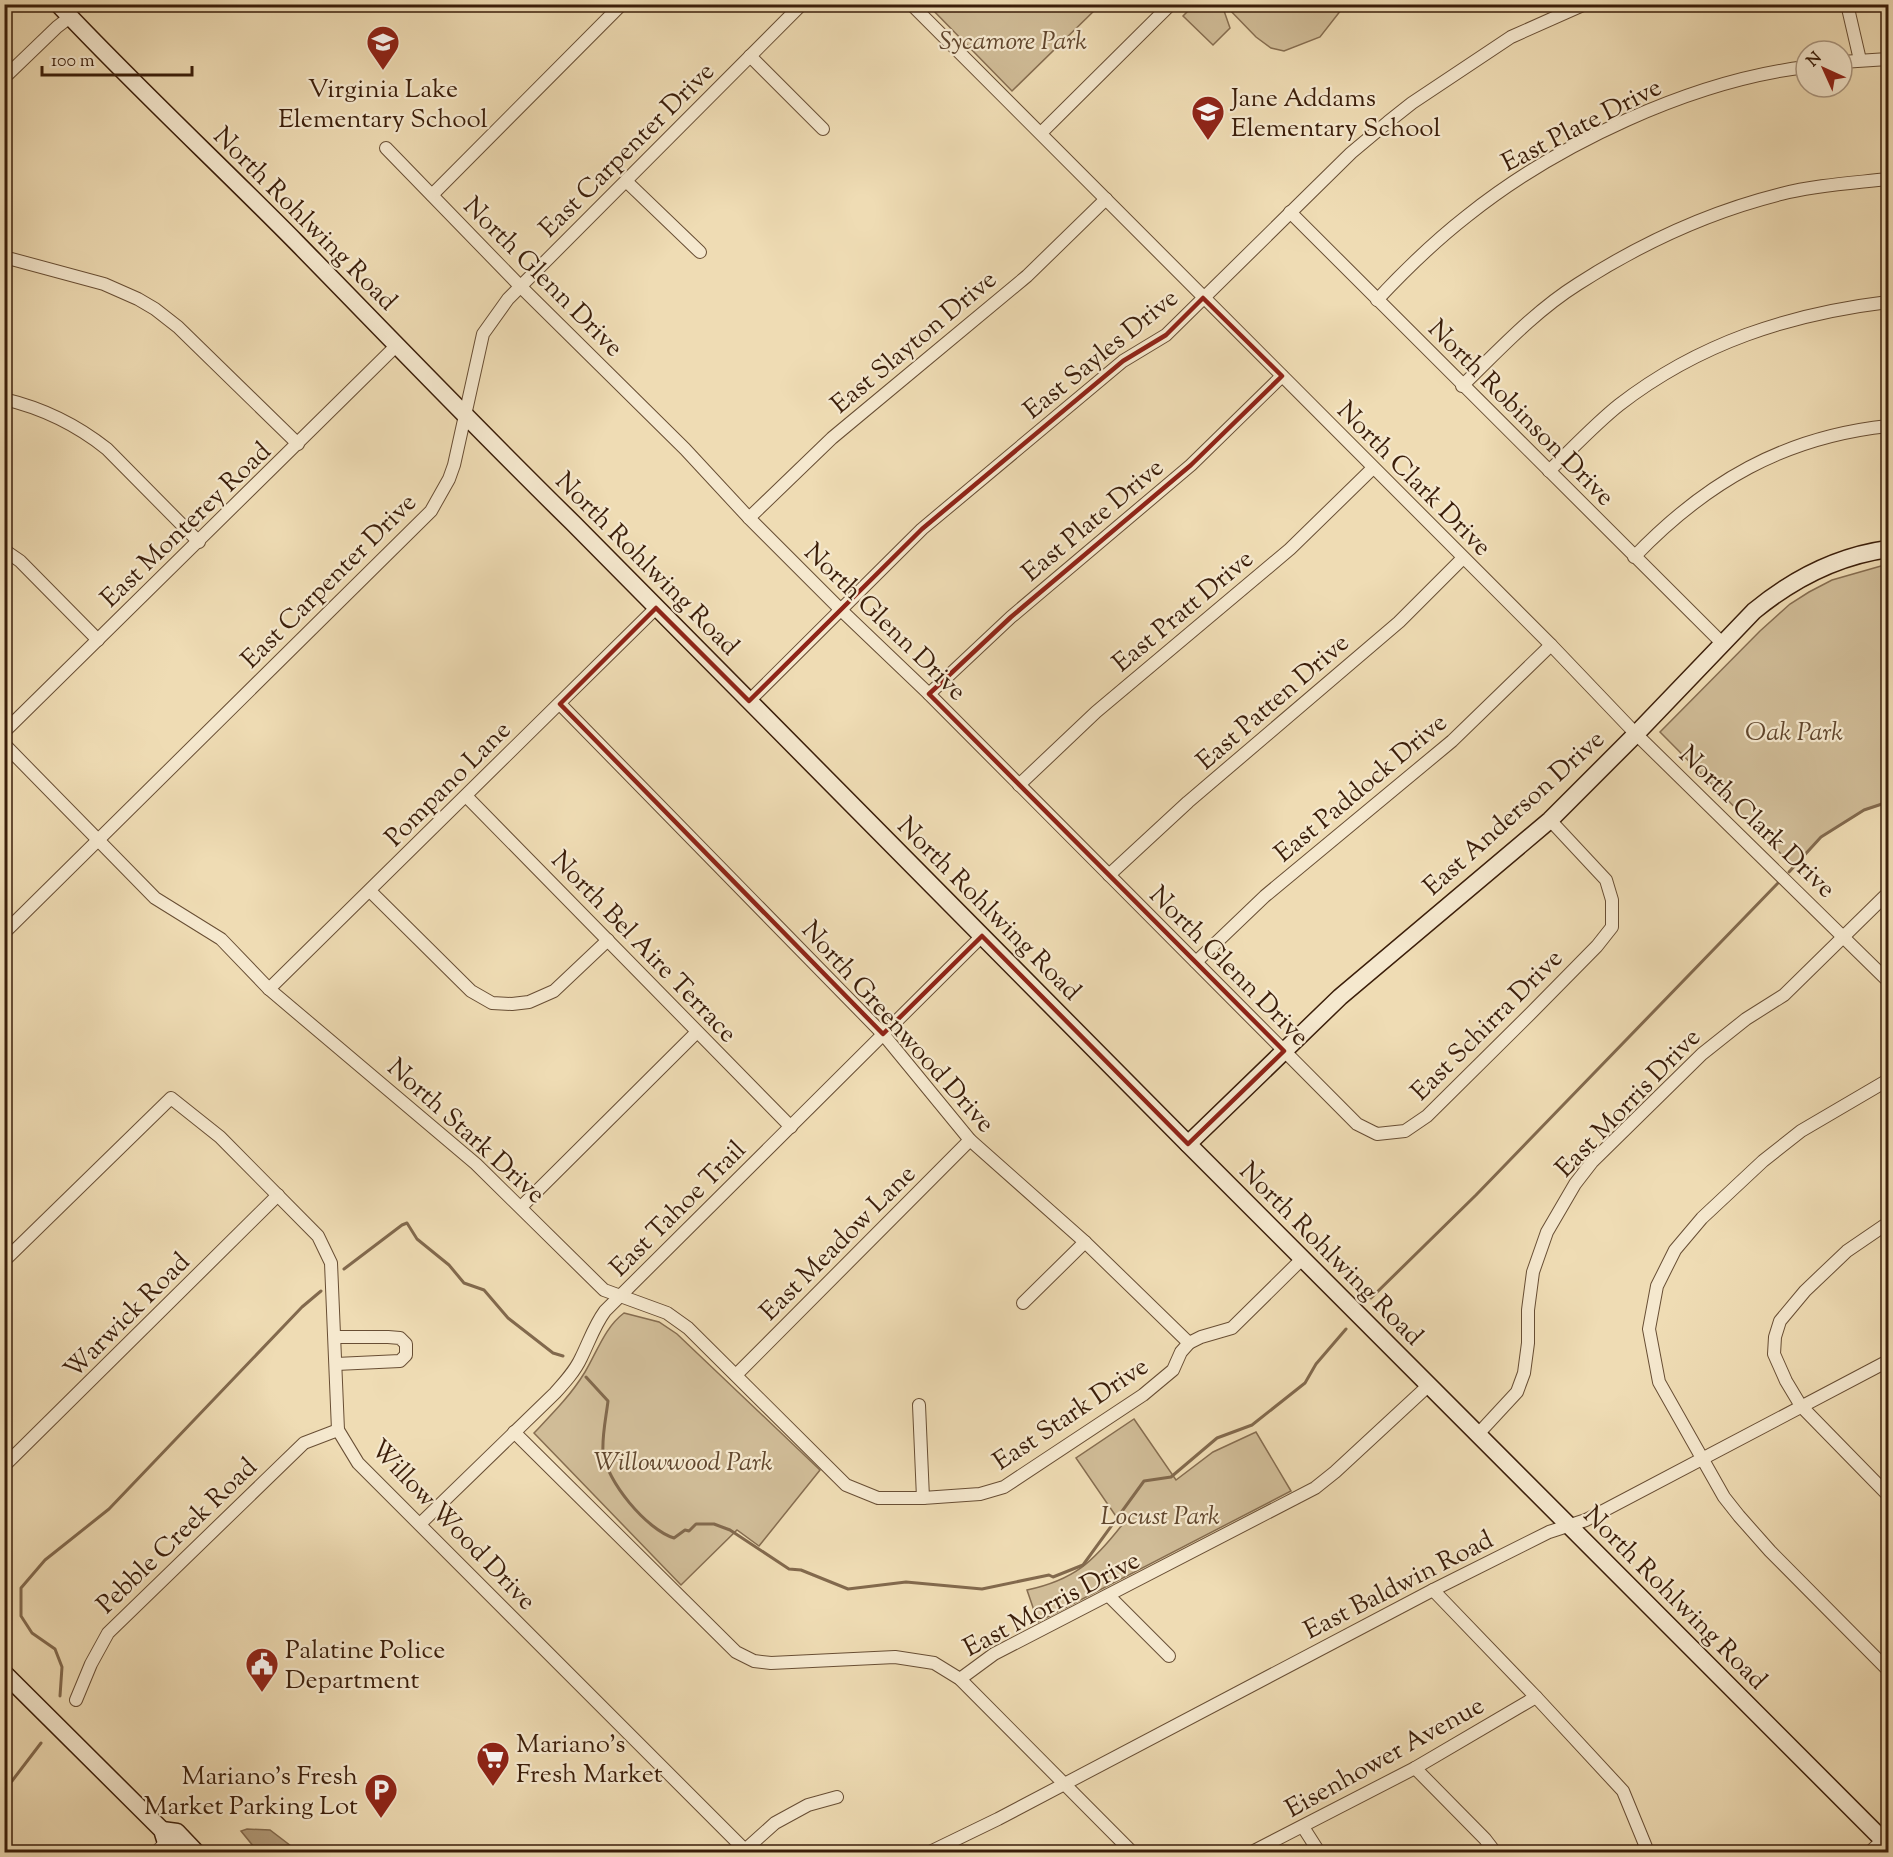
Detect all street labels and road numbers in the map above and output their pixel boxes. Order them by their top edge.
street label: East Carpenter Drive [532,55,724,247]
street label: East Plate Drive [1496,70,1669,182]
street label: North Rohlwing Road [204,119,405,320]
street label: North Glenn Drive [454,189,631,366]
street label: East Slayton Drive [824,262,1005,423]
street label: East Sayles Drive [1016,281,1187,429]
street label: North Robinson Drive [1418,312,1622,516]
street label: North Clark Drive [1327,394,1499,566]
street label: East Monterey Road [93,434,281,617]
street label: East Plate Drive [1015,450,1173,591]
street label: North Rohlwing Road [546,464,747,665]
street label: East Carpenter Drive [234,486,426,678]
street label: North Glenn Drive [795,535,974,710]
street label: East Pratt Drive [1105,542,1262,682]
street label: East Patten Drive [1189,626,1358,780]
street label: East Paddock Drive [1267,706,1456,872]
street label: Pompano Lane [377,713,520,856]
street label: East Anderson Drive [1416,722,1614,905]
street label: North Clark Drive [1669,738,1843,908]
street label: North Rohlwing Road [888,809,1089,1010]
street label: North Bel Aire Terrace [542,844,745,1052]
street label: North Glenn Drive [1140,878,1317,1055]
street label: North Greenwood Drive [792,914,1003,1142]
street label: East Schirra Drive [1403,941,1572,1110]
street label: East Morris Drive [1548,1021,1710,1187]
street label: North Stark Drive [378,1051,553,1213]
street label: East Tahoe Trail [602,1133,755,1286]
street label: North Rohlwing Road [1230,1154,1431,1355]
street label: East Meadow Lane [752,1157,925,1330]
street label: Warwick Road [56,1245,199,1388]
street label: East Stark Drive [986,1349,1156,1481]
street label: Willow Wood Drive [361,1432,544,1620]
street label: Pebble Creek Road [89,1450,267,1623]
street label: North Rohlwing Road [1574,1498,1775,1699]
street label: East Baldwin Road [1298,1522,1501,1650]
street label: East Morris Drive [957,1543,1147,1667]
street label: Eisenhower Avenue [1279,1688,1491,1828]

